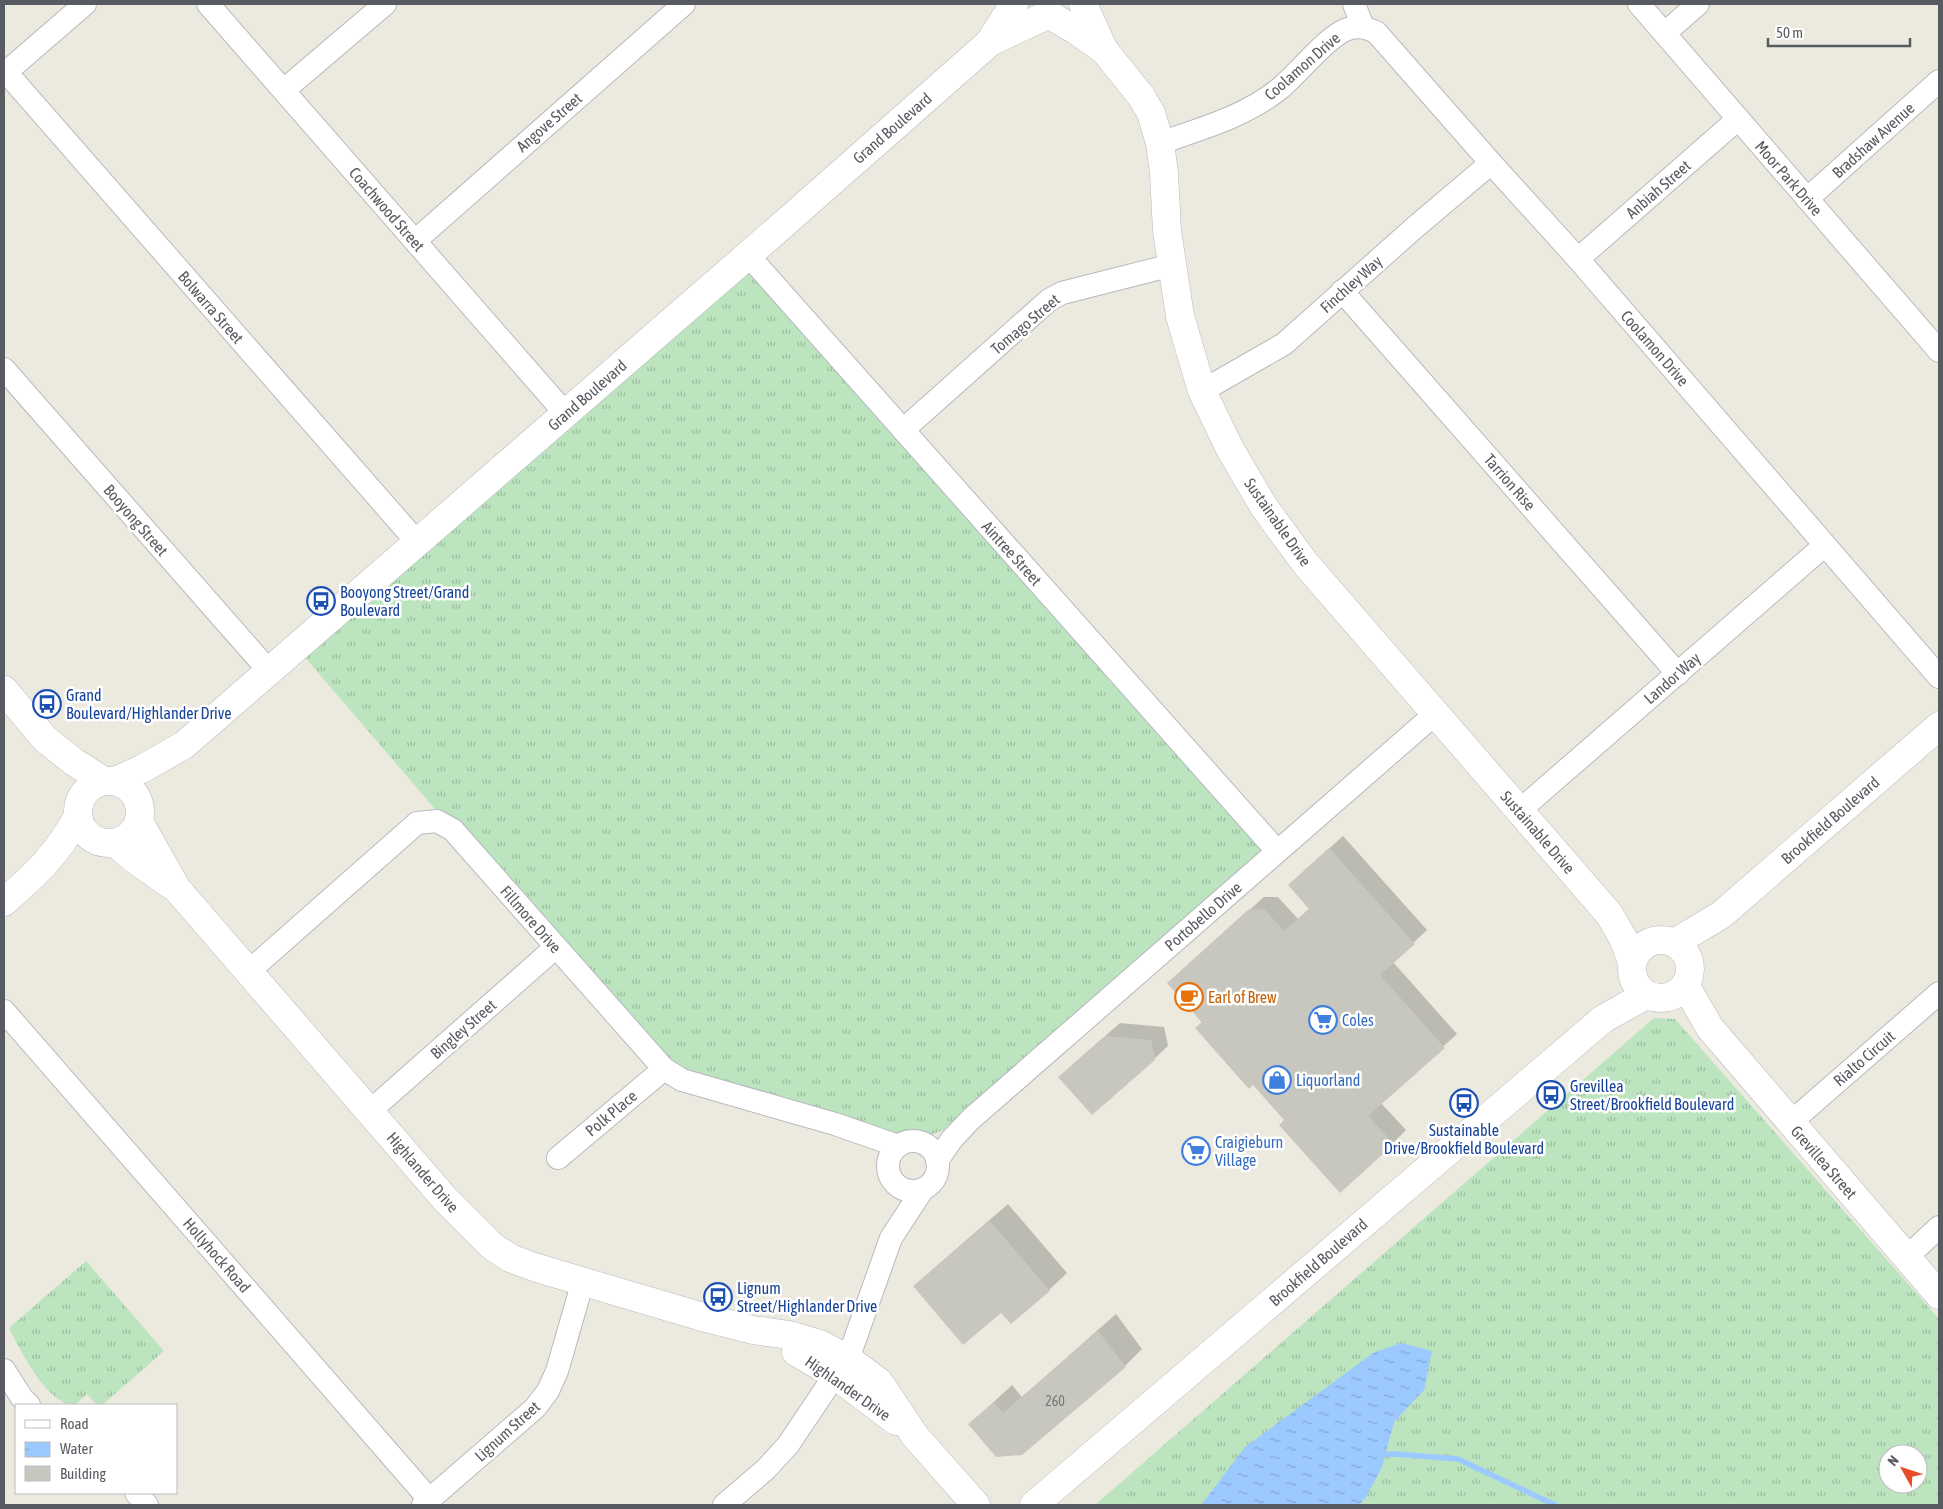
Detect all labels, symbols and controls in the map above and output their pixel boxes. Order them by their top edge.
scale bar [1768,15,1910,47]
text: 50 m [1776,24,1803,41]
street label: Coolamon Drive [1261,28,1343,104]
street label: Angove Street [513,89,586,156]
street label: Grand Boulevard [849,89,935,167]
street label: Bradshaw Avenue [1828,99,1918,181]
street label: Moor Park Drive [1752,137,1826,219]
street label: Anbiah Street [1622,156,1694,222]
street label: Coachwood Street [346,163,429,255]
street label: Finchley Way [1316,251,1386,317]
street label: Bolwarra Street [175,267,248,347]
street label: Tomago Street [987,290,1064,359]
street label: Coolamon Drive [1617,307,1693,389]
street label: Grand Boulevard [544,356,630,434]
street label: Tarrion Rise [1481,450,1539,514]
street label: Sustainable Drive [1241,475,1315,569]
street label: Booyong Street [99,481,172,560]
street label: Aintree Street [978,517,1046,589]
place label: Booyong Street/Grand Boulevard [340,583,469,619]
bus stop icon: Booyong Street/Grand Boulevard [306,586,336,616]
street label: Landor Way [1640,648,1705,708]
place label: Grand Boulevard/Highlander Drive [66,686,231,723]
bus stop icon: Grand Boulevard/Highlander Drive [32,689,62,719]
street label: Brookfield Boulevard [1777,773,1883,867]
street label: Sustainable Drive [1497,787,1579,877]
street label: Portobello Drive [1161,878,1245,954]
street label: Fillmore Drive [497,882,565,956]
cafe icon: Earl of Brew [1174,982,1204,1012]
place label: Earl of Brew [1208,988,1277,1006]
street label: Bingley Street [427,995,500,1063]
supermarket icon: Coles [1308,1005,1338,1035]
place label: Coles [1342,1011,1374,1029]
street label: Rialto Circuit [1830,1026,1899,1089]
shop icon: Liquorland [1262,1065,1292,1095]
place label: Liquorland [1296,1071,1360,1090]
place label: Grevillea Street/Brookfield Boulevard [1570,1077,1734,1113]
bus stop icon: Grevillea Street/Brookfield Boulevard [1536,1080,1566,1110]
street label: Polk Place [582,1086,640,1140]
bus stop icon: Sustainable Drive/Brookfield Boulevard [1449,1088,1479,1118]
place label: Sustainable Drive/Brookfield Boulevard [1384,1121,1544,1157]
street label: Grevillea Street [1787,1122,1861,1202]
street label: Highlander Drive [383,1128,463,1216]
place label: Craigieburn Village [1215,1133,1283,1170]
supermarket icon: Craigieburn Village [1181,1136,1211,1166]
street label: Hollyhock Road [179,1214,254,1297]
street label: Brookfield Boulevard [1265,1215,1371,1309]
place label: Lignum Street/Highlander Drive [737,1279,877,1316]
bus stop icon: Lignum Street/Highlander Drive [703,1282,733,1312]
street label: Highlander Drive [801,1352,894,1425]
house number: 260 [1045,1393,1065,1409]
street label: Lignum Street [471,1397,544,1466]
legend [15,1404,178,1494]
text: Road [60,1415,89,1432]
text: Water [60,1440,93,1457]
north arrow [1878,1444,1928,1494]
text: N [1884,1452,1902,1469]
text: Building [60,1465,106,1482]

